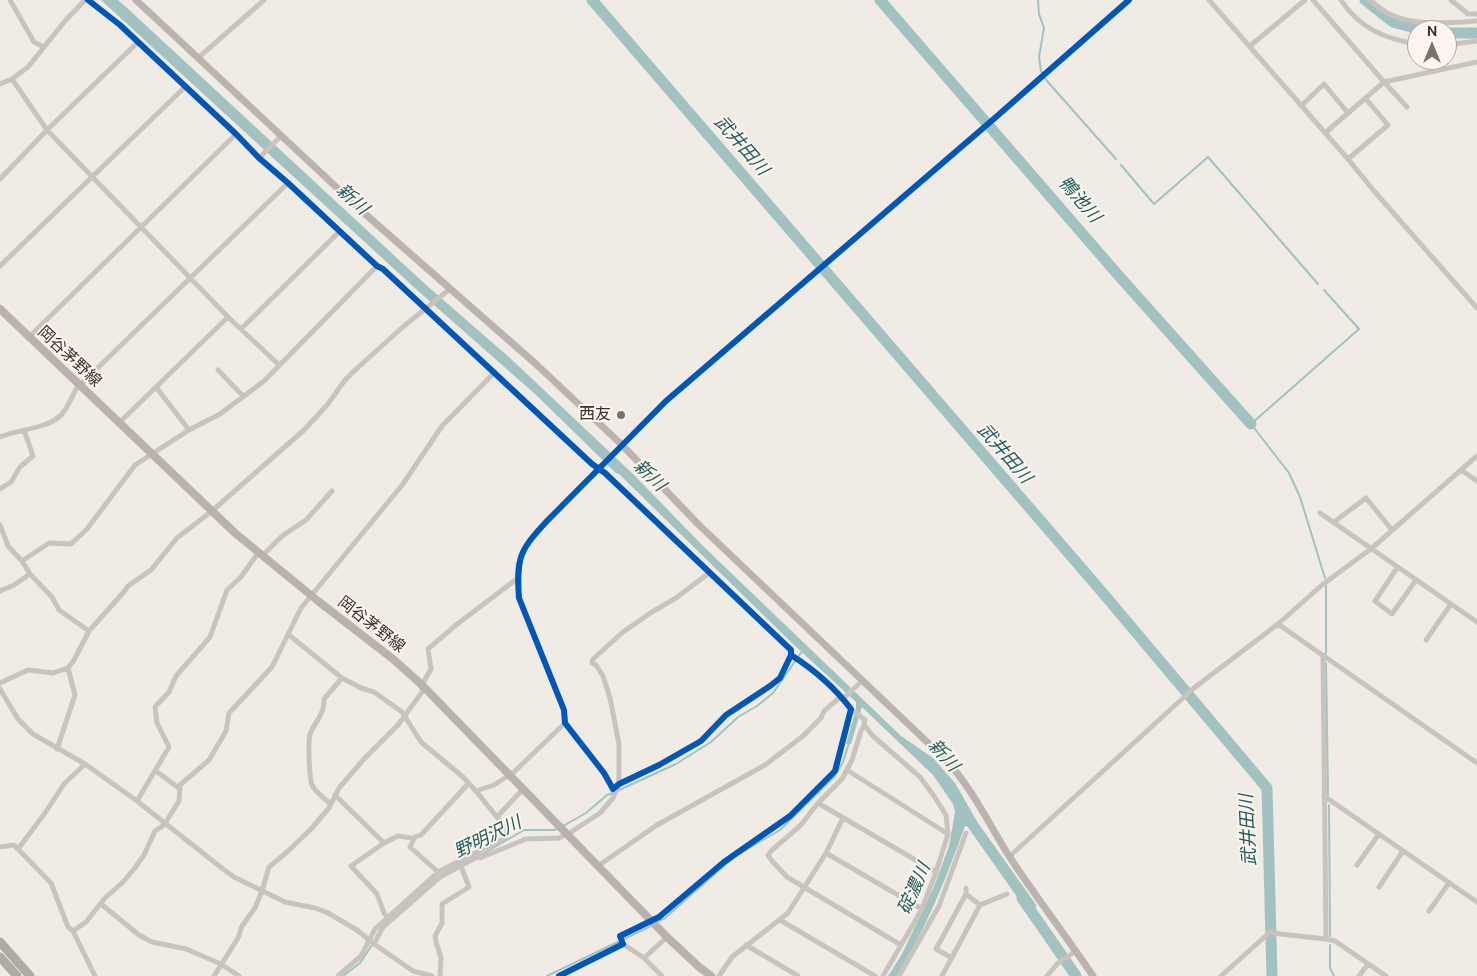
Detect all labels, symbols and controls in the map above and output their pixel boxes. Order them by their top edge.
north arrow [1407,20,1457,70]
text: N [1427,22,1437,40]
water label: 武井田川 [709,112,773,180]
water label: 鴨池川 [1053,173,1105,227]
water label: 新川 [331,180,373,220]
street label: 岡谷茅野線 [33,323,105,391]
place label: 西友 [579,405,611,425]
marker: 西友 [615,409,627,421]
water label: 武井田川 [972,420,1036,488]
water label: 新川 [629,456,669,496]
street label: 岡谷茅野線 [334,593,408,657]
water label: 新川 [923,735,963,777]
water label: 武井田川 [1236,793,1262,867]
water label: 野明沢川 [451,813,525,863]
water label: 碇濃川 [894,860,936,918]

